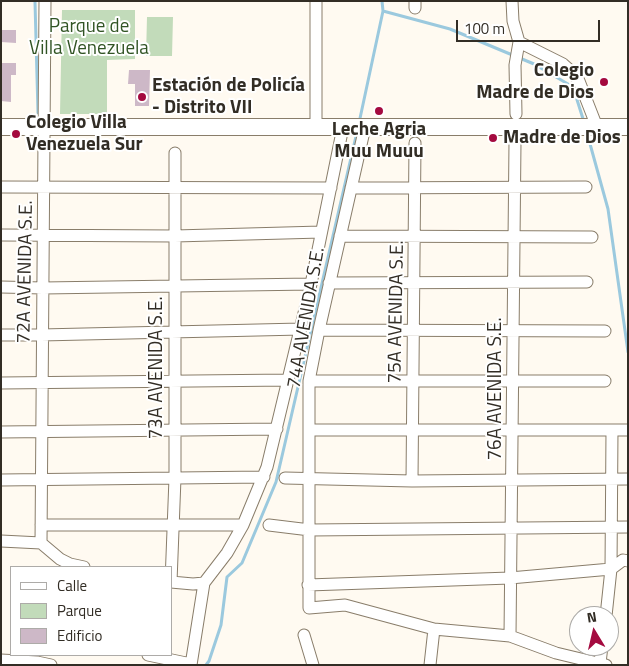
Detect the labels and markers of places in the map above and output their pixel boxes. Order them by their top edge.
place label: Colegio Madre de Dios [476,60,594,104]
place label: Estación de Policía - Distrito VII [152,75,305,119]
marker: Colegio Madre de Dios [598,76,610,88]
marker: Estación de Policía - Distrito VII [136,91,148,103]
marker: Leche Agria Muu Muuu [373,105,385,117]
place label: Colegio Villa Venezuela Sur [26,112,143,156]
place label: Leche Agria Muu Muuu [332,119,426,163]
place label: Madre de Dios [503,127,621,149]
marker: Colegio Villa Venezuela Sur [10,128,22,140]
marker: Madre de Dios [487,132,499,144]

